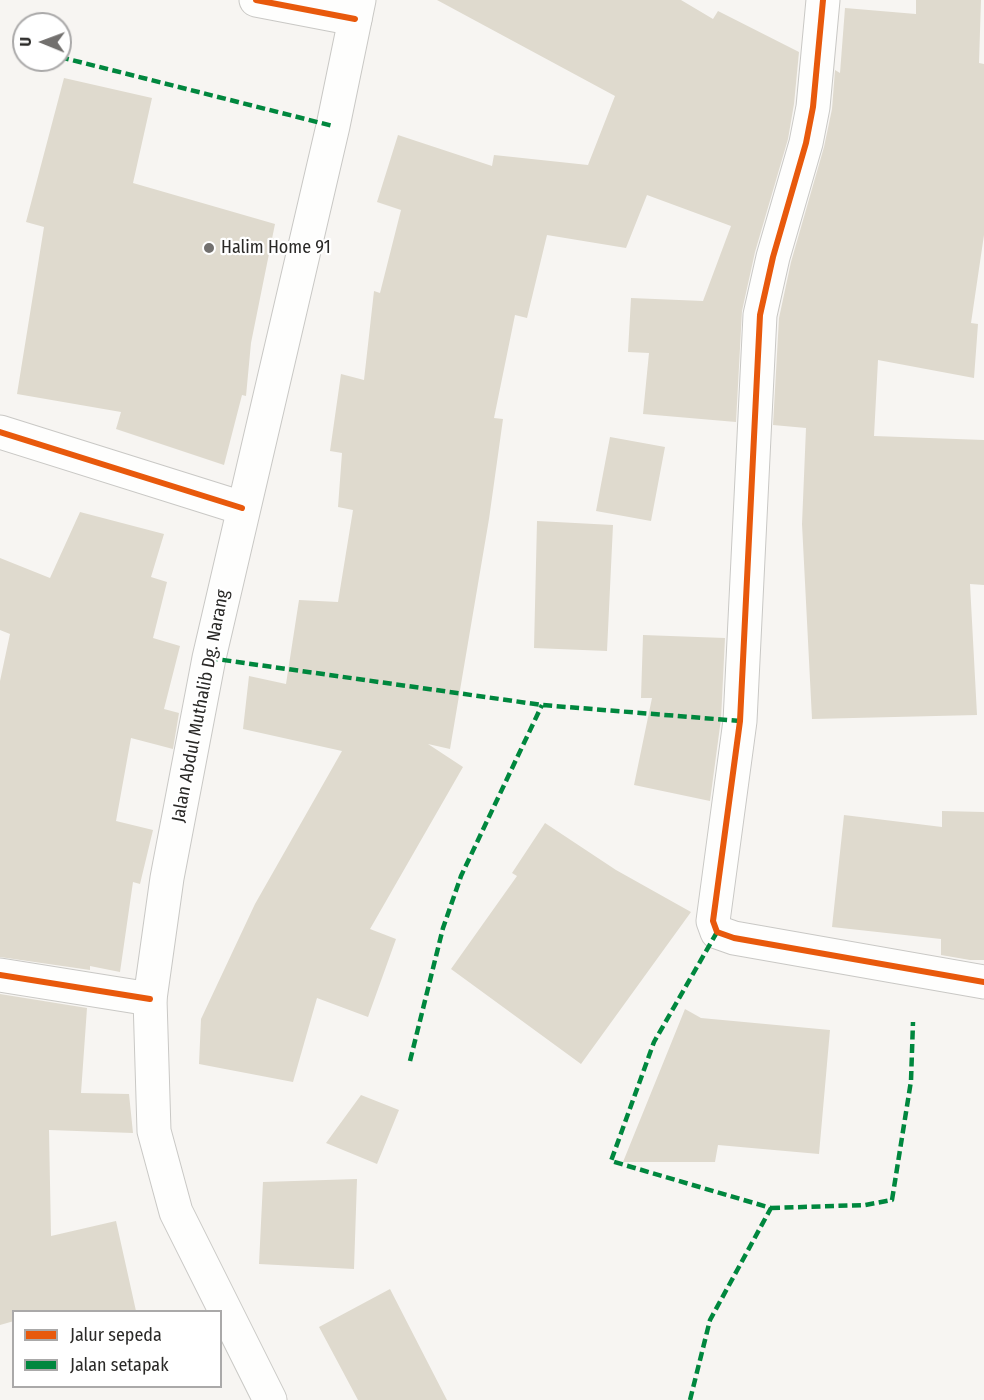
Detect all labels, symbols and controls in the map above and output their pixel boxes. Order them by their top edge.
north arrow [12,12,72,72]
text: U [16,37,35,47]
place label: Halim Home 91 [221,237,331,259]
marker: Halim Home 91 [202,241,216,255]
street label: Jalan Abdul Muthalib Dg. Narang [168,588,234,824]
legend [12,1310,222,1388]
text: Jalur sepeda [70,1324,162,1346]
text: Jalan setapak [70,1354,169,1376]

